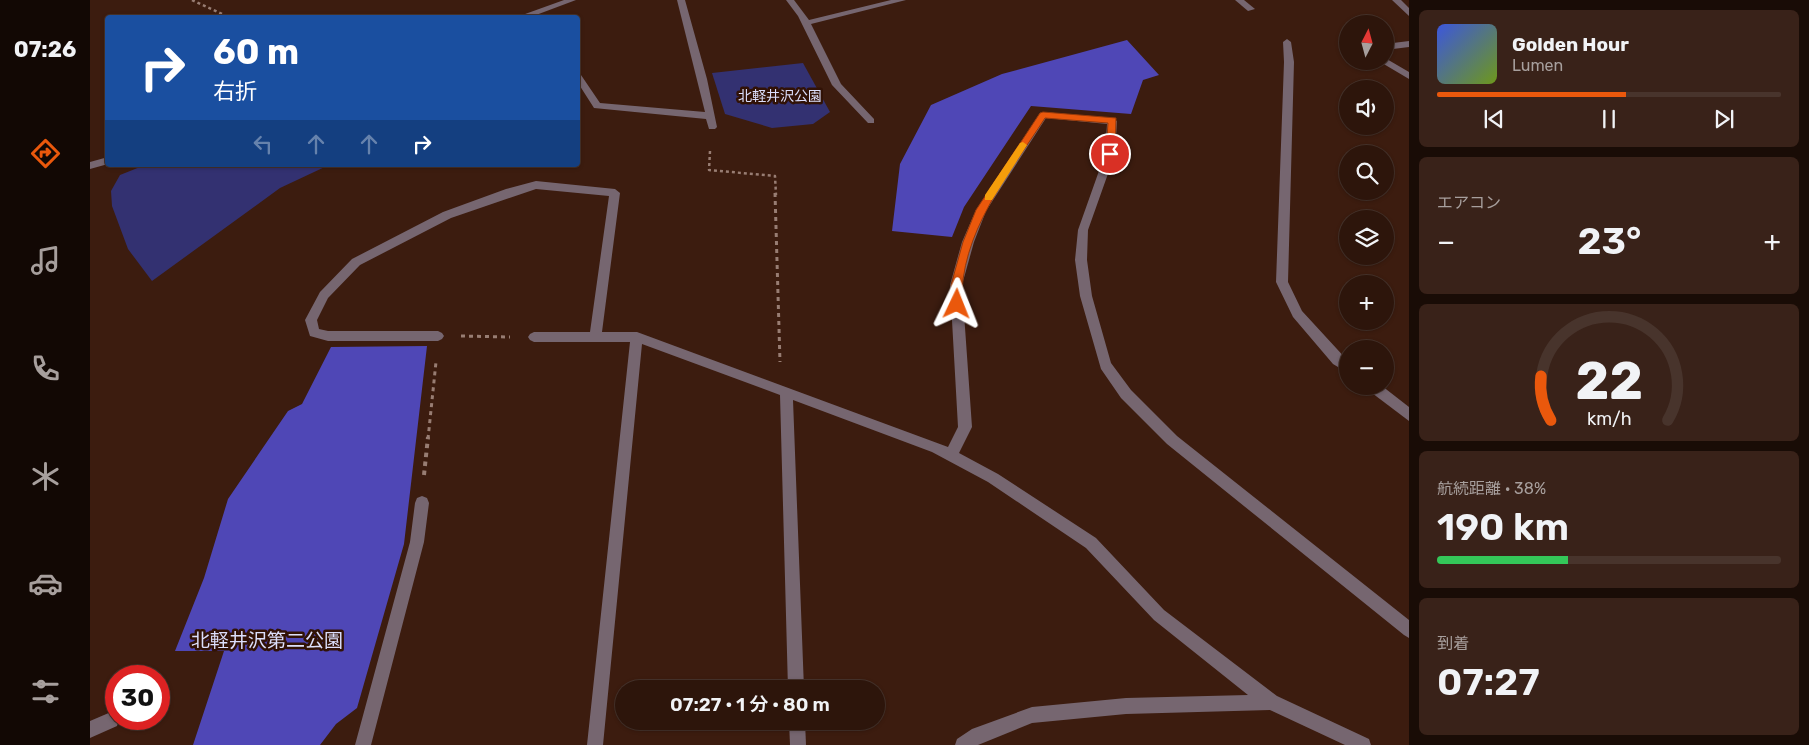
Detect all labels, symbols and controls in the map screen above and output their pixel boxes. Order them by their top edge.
north arrow [1339,15,1394,70]
map controls [1339,15,1394,395]
text: 60 m [213,31,299,73]
text: Golden Hour [1512,33,1629,56]
icon: right [130,35,195,100]
text: 07:26 [14,36,76,63]
text: Lumen [1512,56,1563,75]
text: 右折 [213,78,257,105]
button: sound [1339,80,1394,135]
park label: 北軽井沢公園 [738,88,822,105]
icon: previous [1480,105,1508,133]
icon: pause [1595,105,1623,133]
icon: next [1710,105,1738,133]
icon: left [249,130,277,158]
icon: ahead [302,130,330,158]
icon: ahead [355,130,383,158]
icon: right [408,130,436,158]
pin [1089,133,1131,175]
icon: directions [28,136,63,171]
icon: arrive [1096,140,1124,168]
button: search [1339,145,1394,200]
text: エアコン [1437,193,1501,212]
button: layers [1339,210,1394,265]
text: 23° [1577,218,1641,264]
text: − [1437,225,1455,258]
text: + [1764,225,1781,258]
icon: music [28,243,63,278]
button: + [1339,275,1394,330]
position arrow [930,277,982,329]
button: − [1339,340,1394,395]
text: 22 [1575,350,1643,412]
icon: phone [28,351,63,386]
text: km/h [1587,408,1631,429]
icon: climate [28,459,63,494]
text: 航続距離 · 38% [1437,479,1546,498]
text: 190 km [1437,504,1569,550]
icon: car [28,566,63,601]
park label: 北軽井沢第二公園 [191,629,343,652]
text: 到着 [1437,634,1469,653]
text: 07:27 [1437,659,1540,705]
speed limit sign: 30 [105,665,170,730]
icon: filters [28,674,63,709]
text: 07:27 · 1 分 · 80 m [670,693,830,716]

